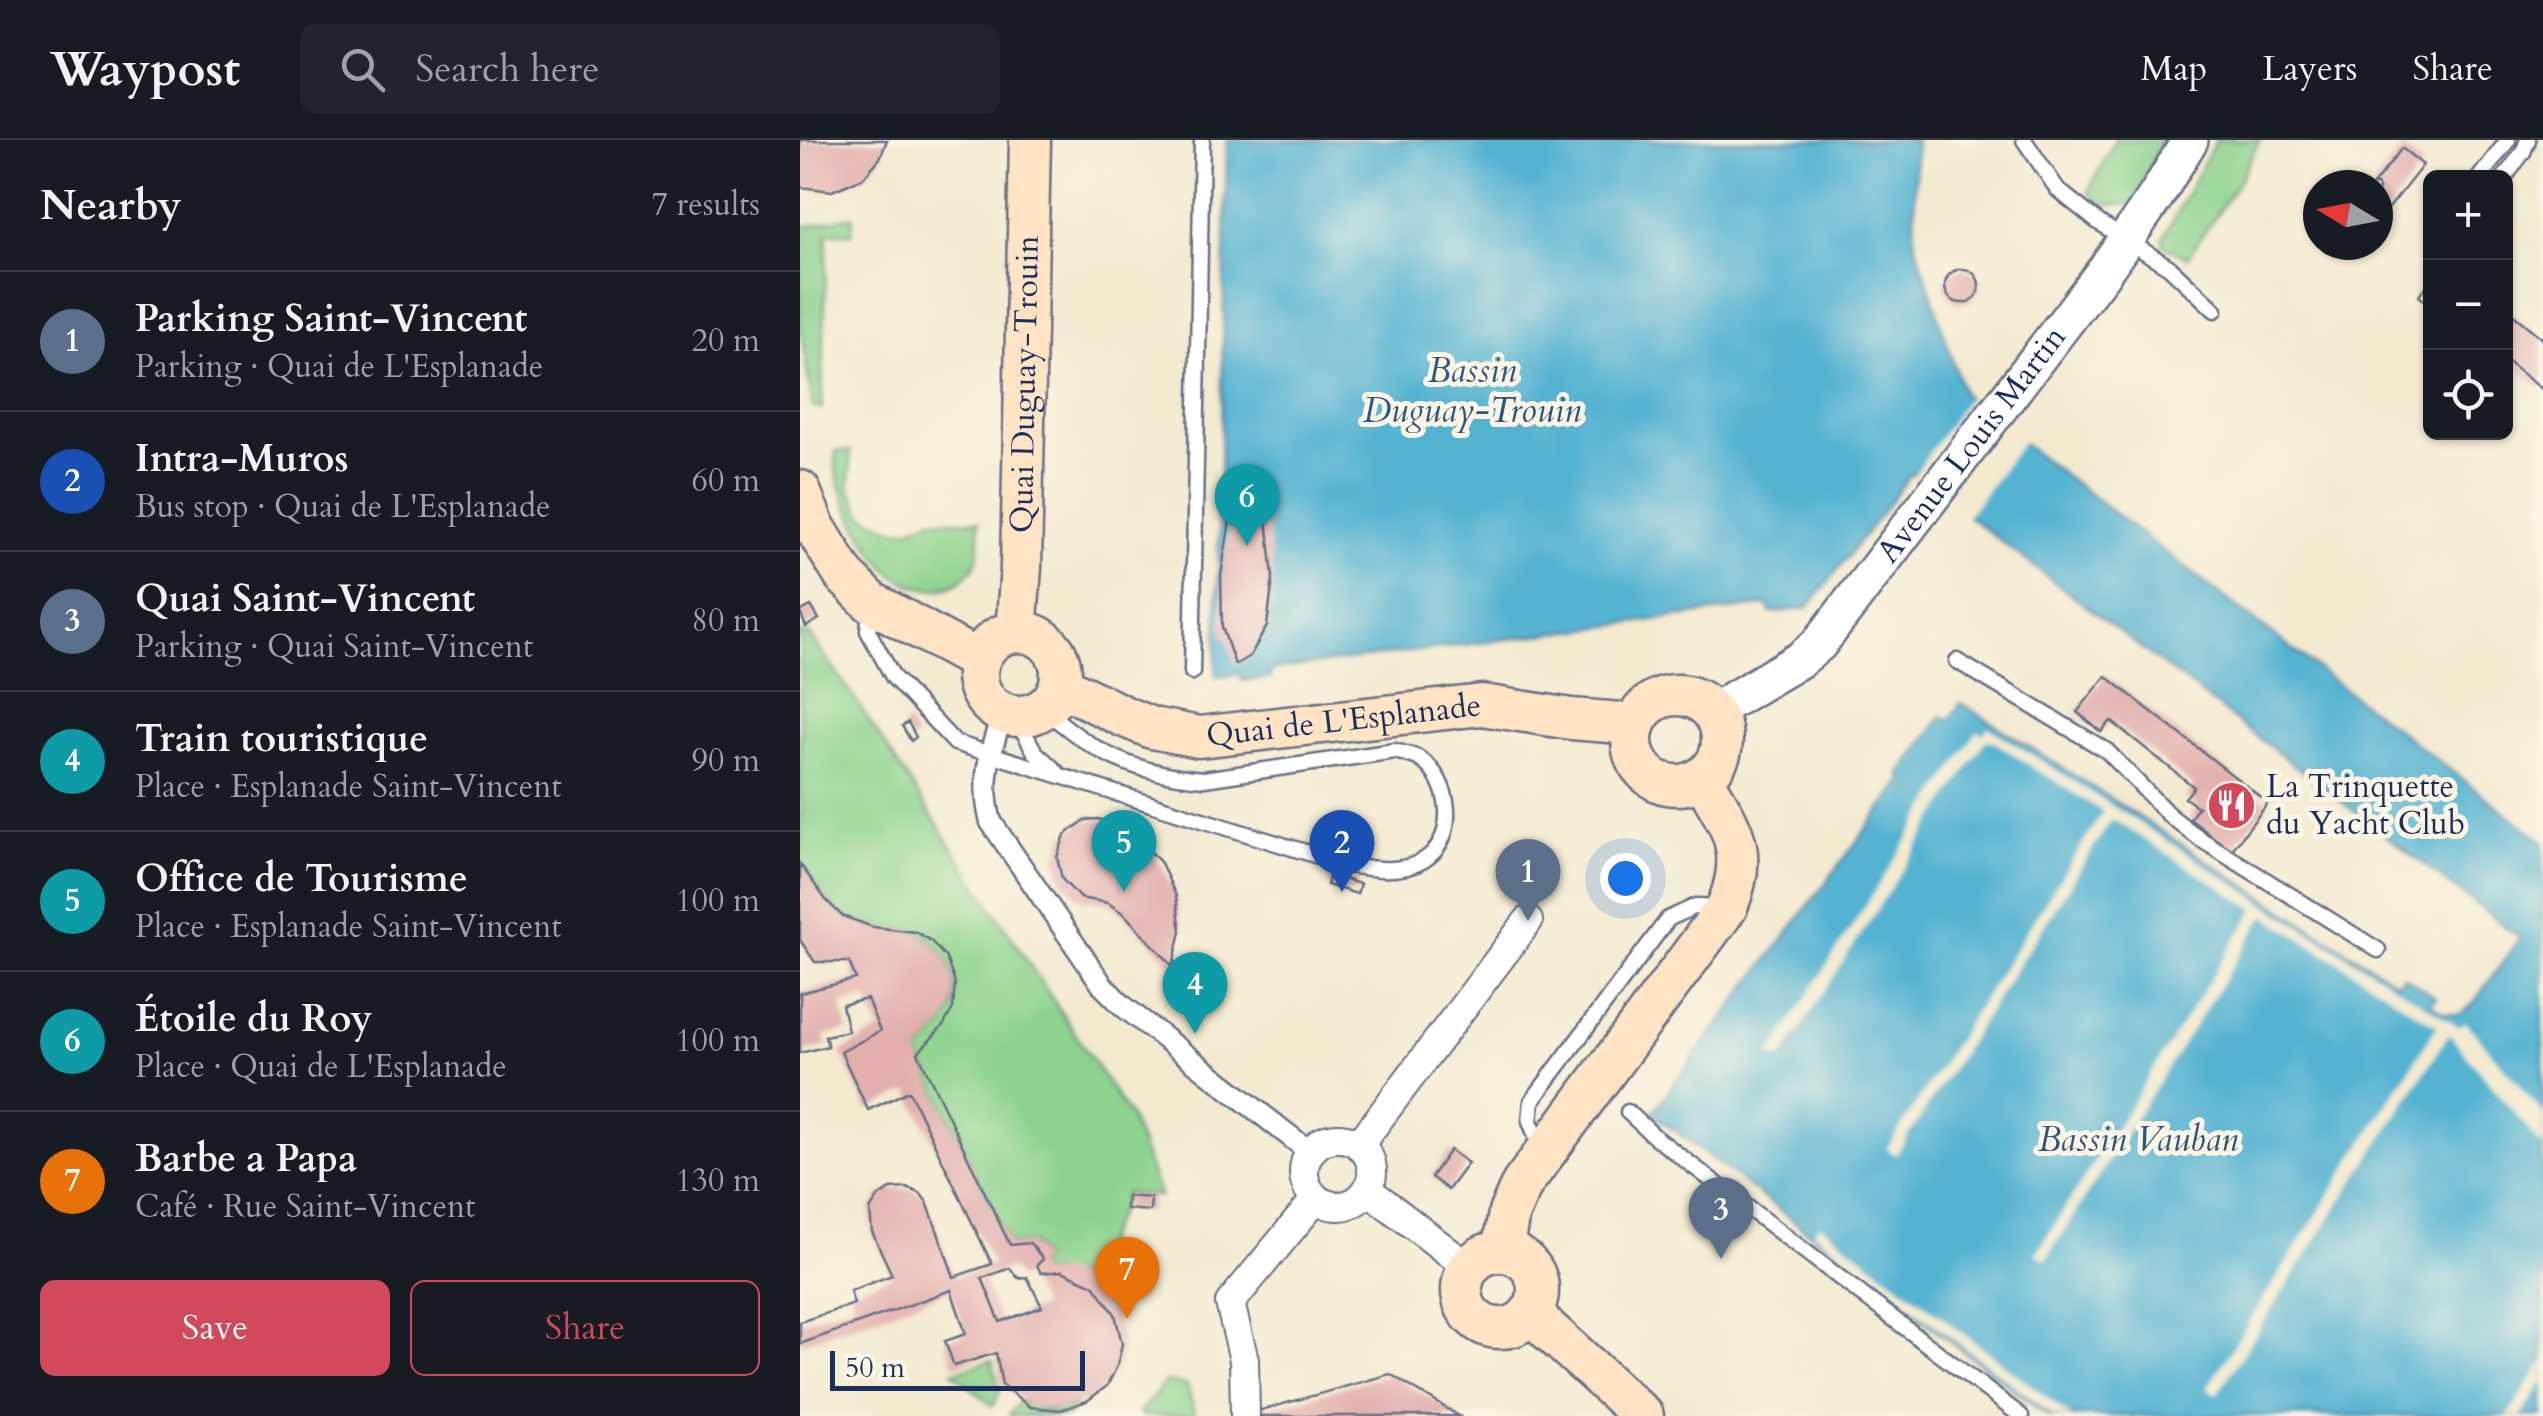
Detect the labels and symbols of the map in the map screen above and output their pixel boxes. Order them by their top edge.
north arrow [2303,170,2393,260]
street label: Quai Duguay-Trouin [1000,235,1050,534]
street label: Avenue Louis Martin [1867,317,2076,572]
water label: Bassin Duguay-Trouin [1363,347,1581,435]
pin: 6 [1214,464,1280,546]
street label: Quai de L'Esplanade [1204,683,1483,758]
place label: La Trinquette du Yacht Club [2266,765,2465,846]
restaurant icon: La Trinquette du Yacht Club [2205,779,2257,831]
pin: 5 [1092,810,1156,892]
pin: 2 [1310,810,1374,892]
pin: 1 [1496,838,1560,921]
your location [1600,853,1651,904]
pin: 4 [1162,952,1228,1034]
water label: Bassin Vauban [2038,1116,2238,1164]
pin: 3 [1688,1176,1754,1259]
pin: 7 [1094,1236,1160,1319]
scale bar [830,1346,1085,1390]

